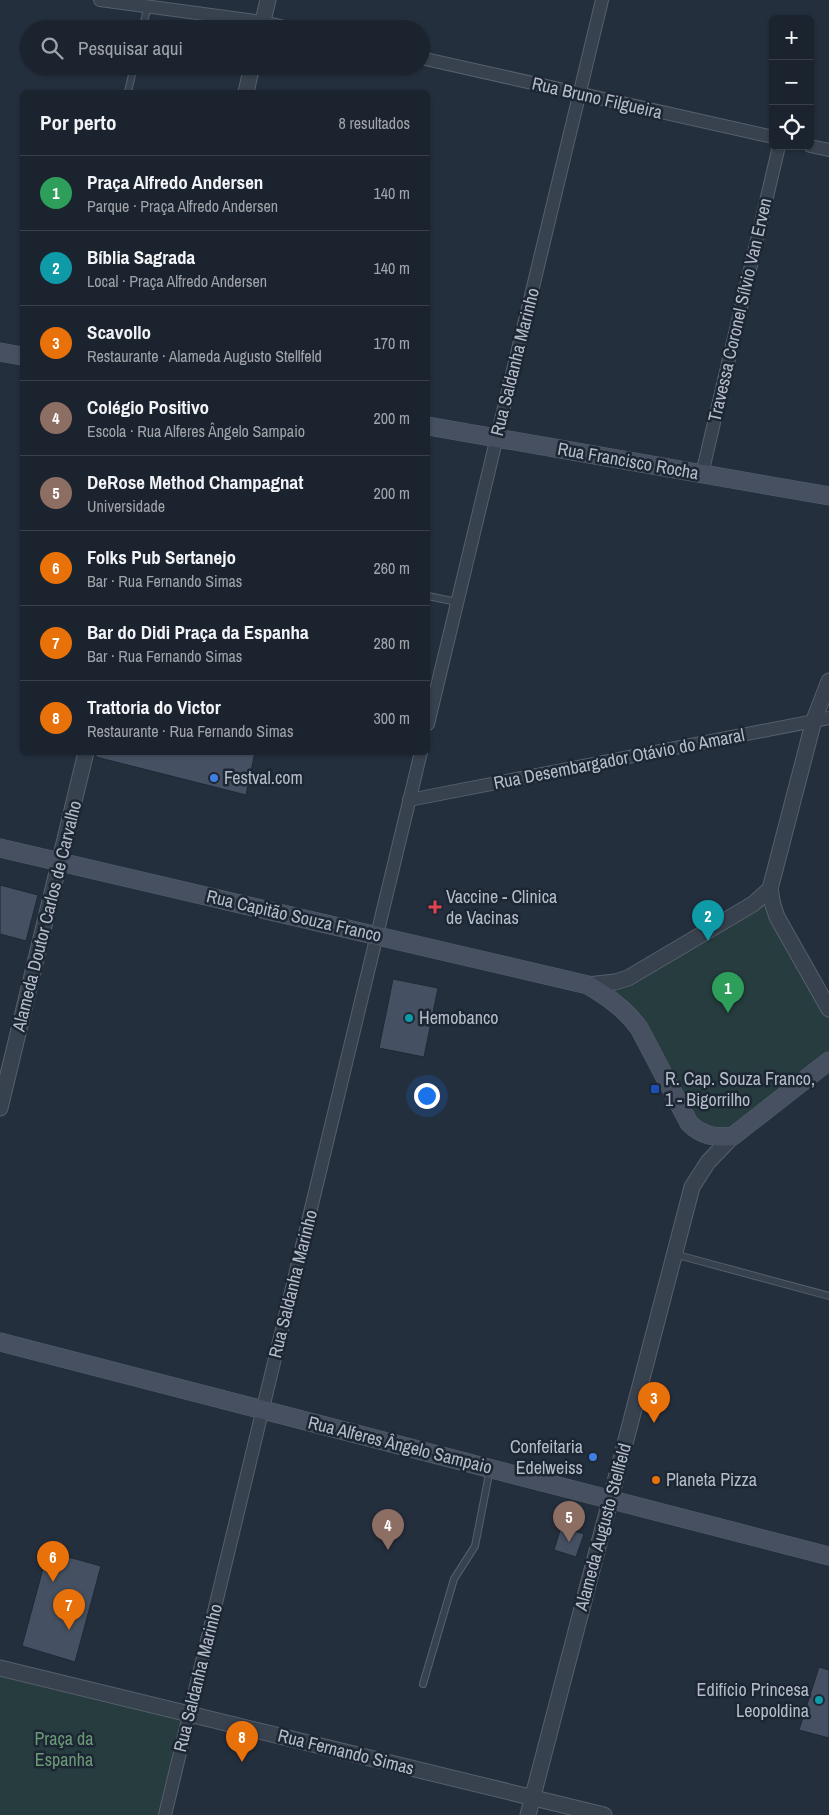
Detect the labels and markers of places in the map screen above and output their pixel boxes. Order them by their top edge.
place label: Festval.com [224,765,303,790]
marker: Festval.com [208,772,220,784]
place label: Vaccine - Clinica de Vacinas [446,884,557,930]
marker: Vaccine - Clinica de Vacinas [428,900,442,914]
pin: 2 [692,900,724,941]
pin: 1 [712,972,744,1013]
place label: Hemobanco [419,1005,499,1030]
marker: Hemobanco [403,1012,415,1024]
place label: R. Cap. Souza Franco, 1 - Bigorrilho [665,1066,815,1112]
marker: R. Cap. Souza Franco, 1 - Bigorrilho [649,1083,661,1095]
pin: 3 [638,1382,670,1423]
place label: Confeitaria Edelweiss [510,1434,583,1480]
marker: Confeitaria Edelweiss [587,1451,599,1463]
place label: Planeta Pizza [666,1467,757,1492]
marker: Planeta Pizza [650,1474,662,1486]
pin: 5 [553,1501,585,1542]
pin: 4 [372,1509,404,1550]
pin: 6 [37,1541,69,1582]
pin: 7 [53,1589,85,1630]
place label: Edifício Princesa Leopoldina [697,1677,809,1723]
marker: Edifício Princesa Leopoldina [813,1694,825,1706]
pin: 8 [226,1721,258,1762]

